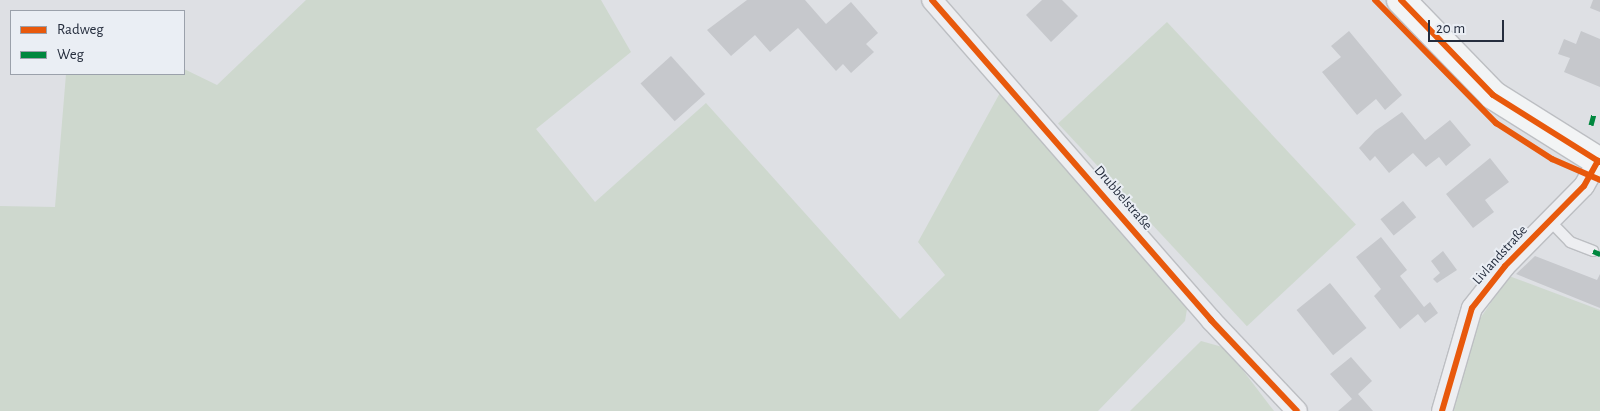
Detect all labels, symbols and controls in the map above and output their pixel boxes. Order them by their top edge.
legend [10,10,185,75]
scale bar [1430,10,1506,42]
text: 20 m [1436,21,1465,36]
text: Radweg [57,22,104,37]
text: Weg [57,47,84,62]
street label: Drubbelstraße [1091,162,1155,234]
street label: Livlandstraße [1469,222,1531,288]

